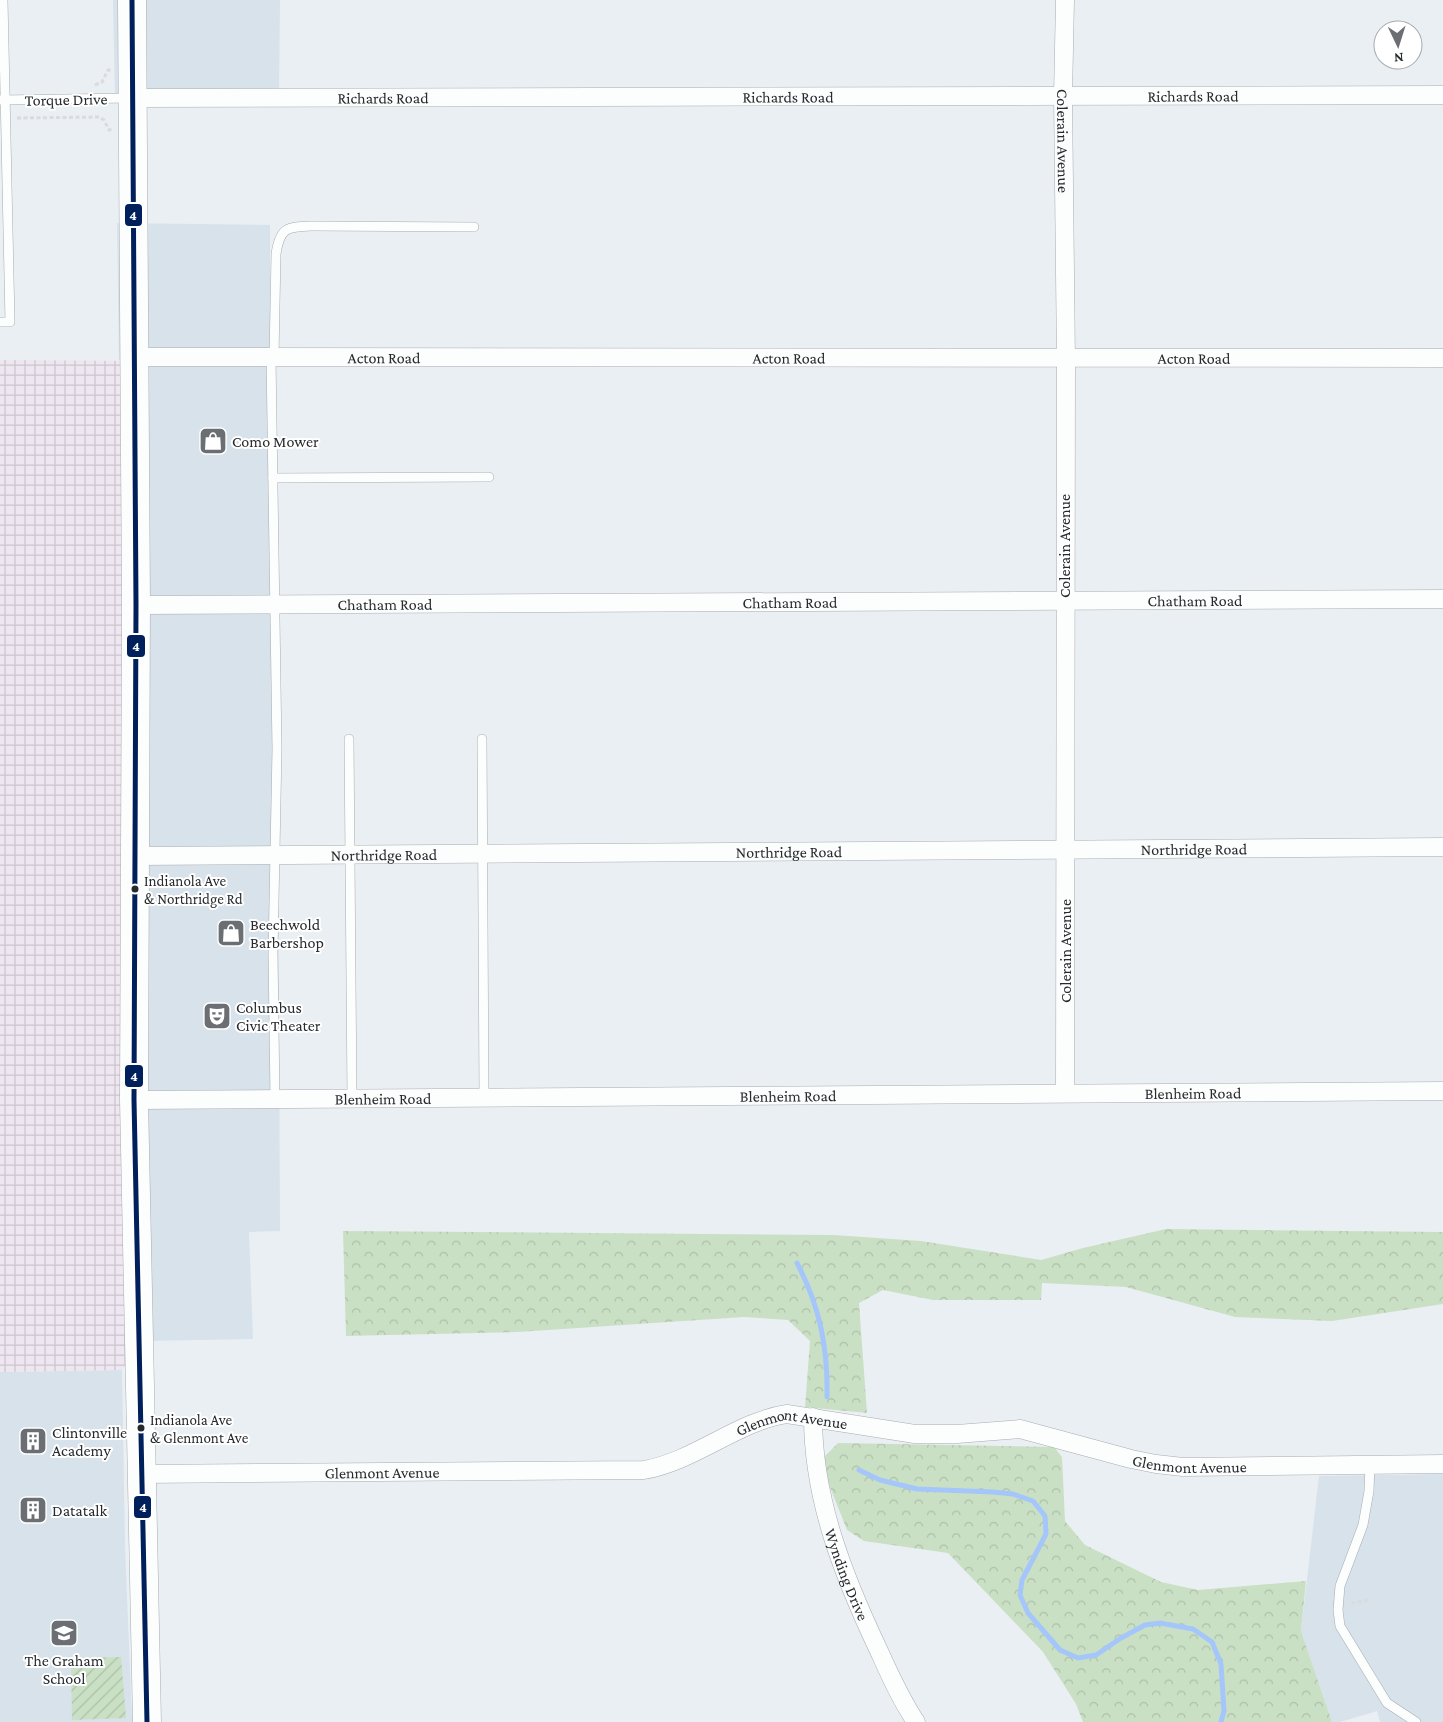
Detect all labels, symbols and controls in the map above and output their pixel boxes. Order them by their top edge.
north arrow [1373,20,1423,70]
text: N [1393,50,1404,66]
street label: Richards Road [1147,87,1239,105]
street label: Richards Road [742,88,834,106]
street label: Richards Road [337,89,429,107]
street label: Colerain Avenue [1054,89,1072,193]
street label: Torque Drive [24,90,108,110]
line badge: 4 [124,203,143,227]
text: 4 [129,207,137,223]
street label: Acton Road [348,349,421,366]
street label: Acton Road [753,349,826,367]
street label: Acton Road [1158,350,1231,367]
shop icon: Como Mower [198,426,228,456]
place label: Como Mower [232,433,319,450]
street label: Colerain Avenue [1056,494,1073,598]
street label: Chatham Road [1147,592,1243,609]
street label: Chatham Road [742,594,838,611]
street label: Chatham Road [337,596,433,613]
line badge: 4 [126,634,146,658]
text: 4 [132,638,140,654]
street label: Northridge Road [1141,840,1248,859]
street label: Northridge Road [736,843,843,861]
street label: Northridge Road [331,846,438,864]
place label: Indianola Ave & Northridge Rd [144,873,243,908]
marker: Indianola Ave & Northridge Rd [130,884,140,894]
street label: Colerain Avenue [1057,899,1074,1003]
place label: Beechwold Barbershop [250,916,324,952]
shop icon: Beechwold Barbershop [216,918,246,948]
place label: Columbus Civic Theater [236,999,321,1034]
theatre icon: Columbus Civic Theater [202,1001,232,1031]
line badge: 4 [124,1064,144,1088]
text: 4 [130,1068,138,1084]
street label: Blenheim Road [1145,1084,1242,1102]
street label: Blenheim Road [740,1087,837,1105]
street label: Blenheim Road [335,1090,432,1108]
street label: Glenmont Avenue [733,1406,849,1439]
place label: Indianola Ave & Glenmont Ave [150,1412,249,1446]
marker: Indianola Ave & Glenmont Ave [136,1423,146,1433]
place label: Clintonville Academy [52,1424,127,1460]
building icon: Clintonville Academy [18,1426,48,1456]
street label: Glenmont Avenue [1131,1451,1247,1476]
street label: Glenmont Avenue [325,1464,439,1482]
building icon: Datatalk [18,1495,48,1525]
line badge: 4 [133,1495,152,1519]
text: 4 [139,1499,147,1515]
place label: Datatalk [52,1502,108,1519]
street label: Wynding Drive [822,1526,872,1623]
school or university icon: The Graham School [49,1618,79,1648]
place label: The Graham School [24,1652,104,1687]

